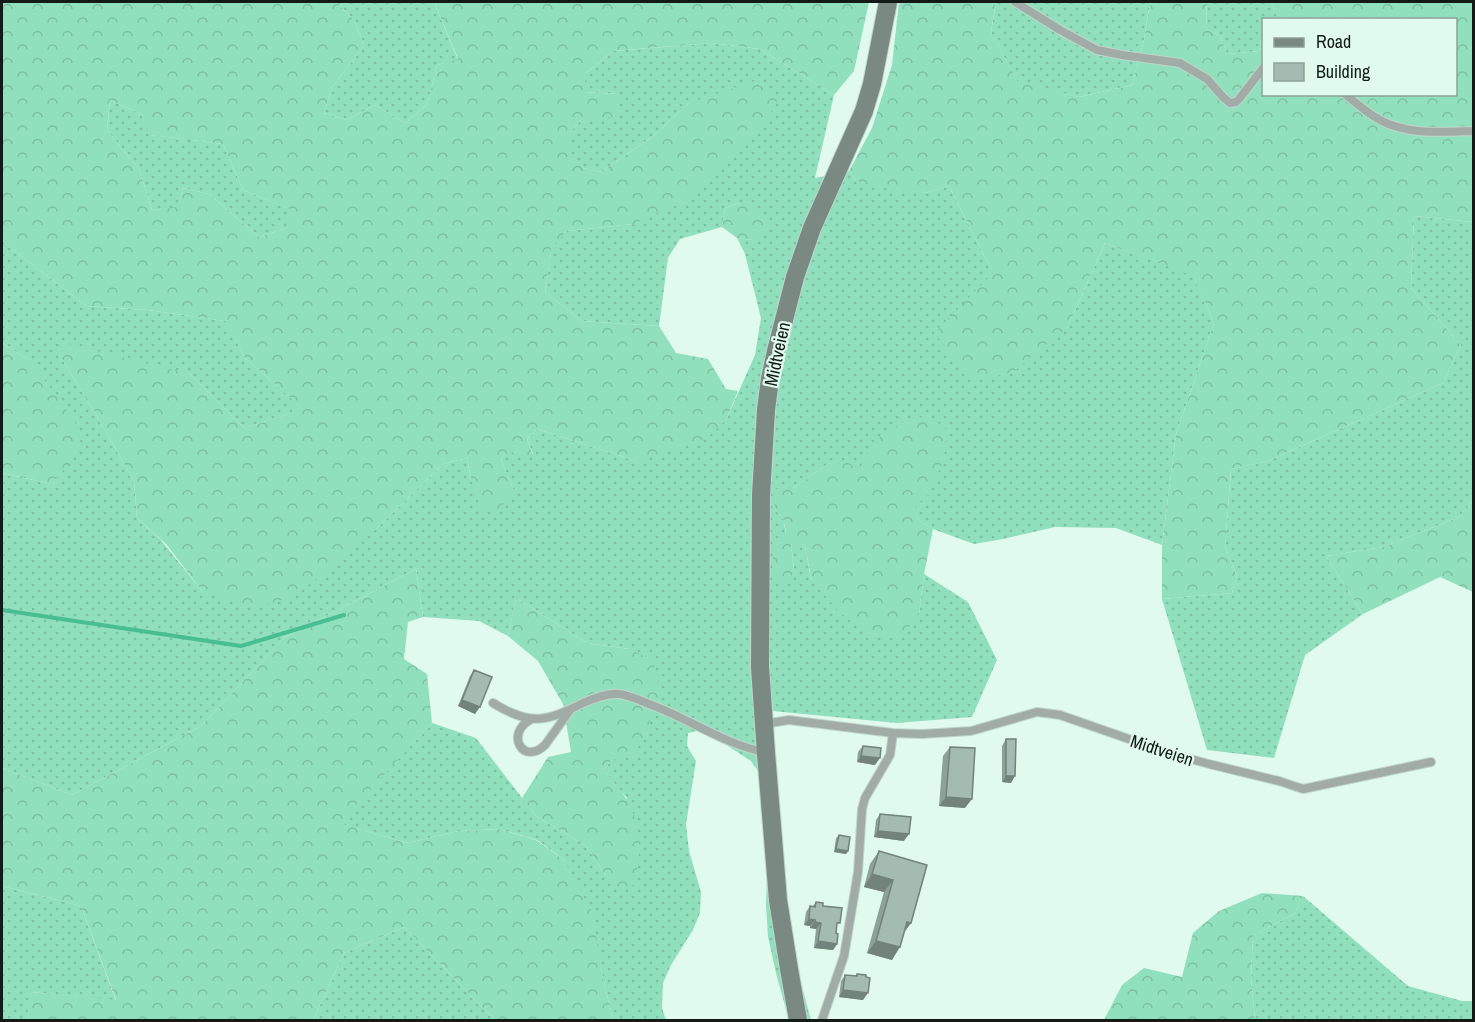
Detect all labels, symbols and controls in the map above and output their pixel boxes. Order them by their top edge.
legend [1262,18,1457,96]
text: Road [1316,29,1351,54]
text: Building [1316,59,1371,84]
street label: Midtveien [758,320,796,388]
street label: Midtveien [1127,728,1197,772]

